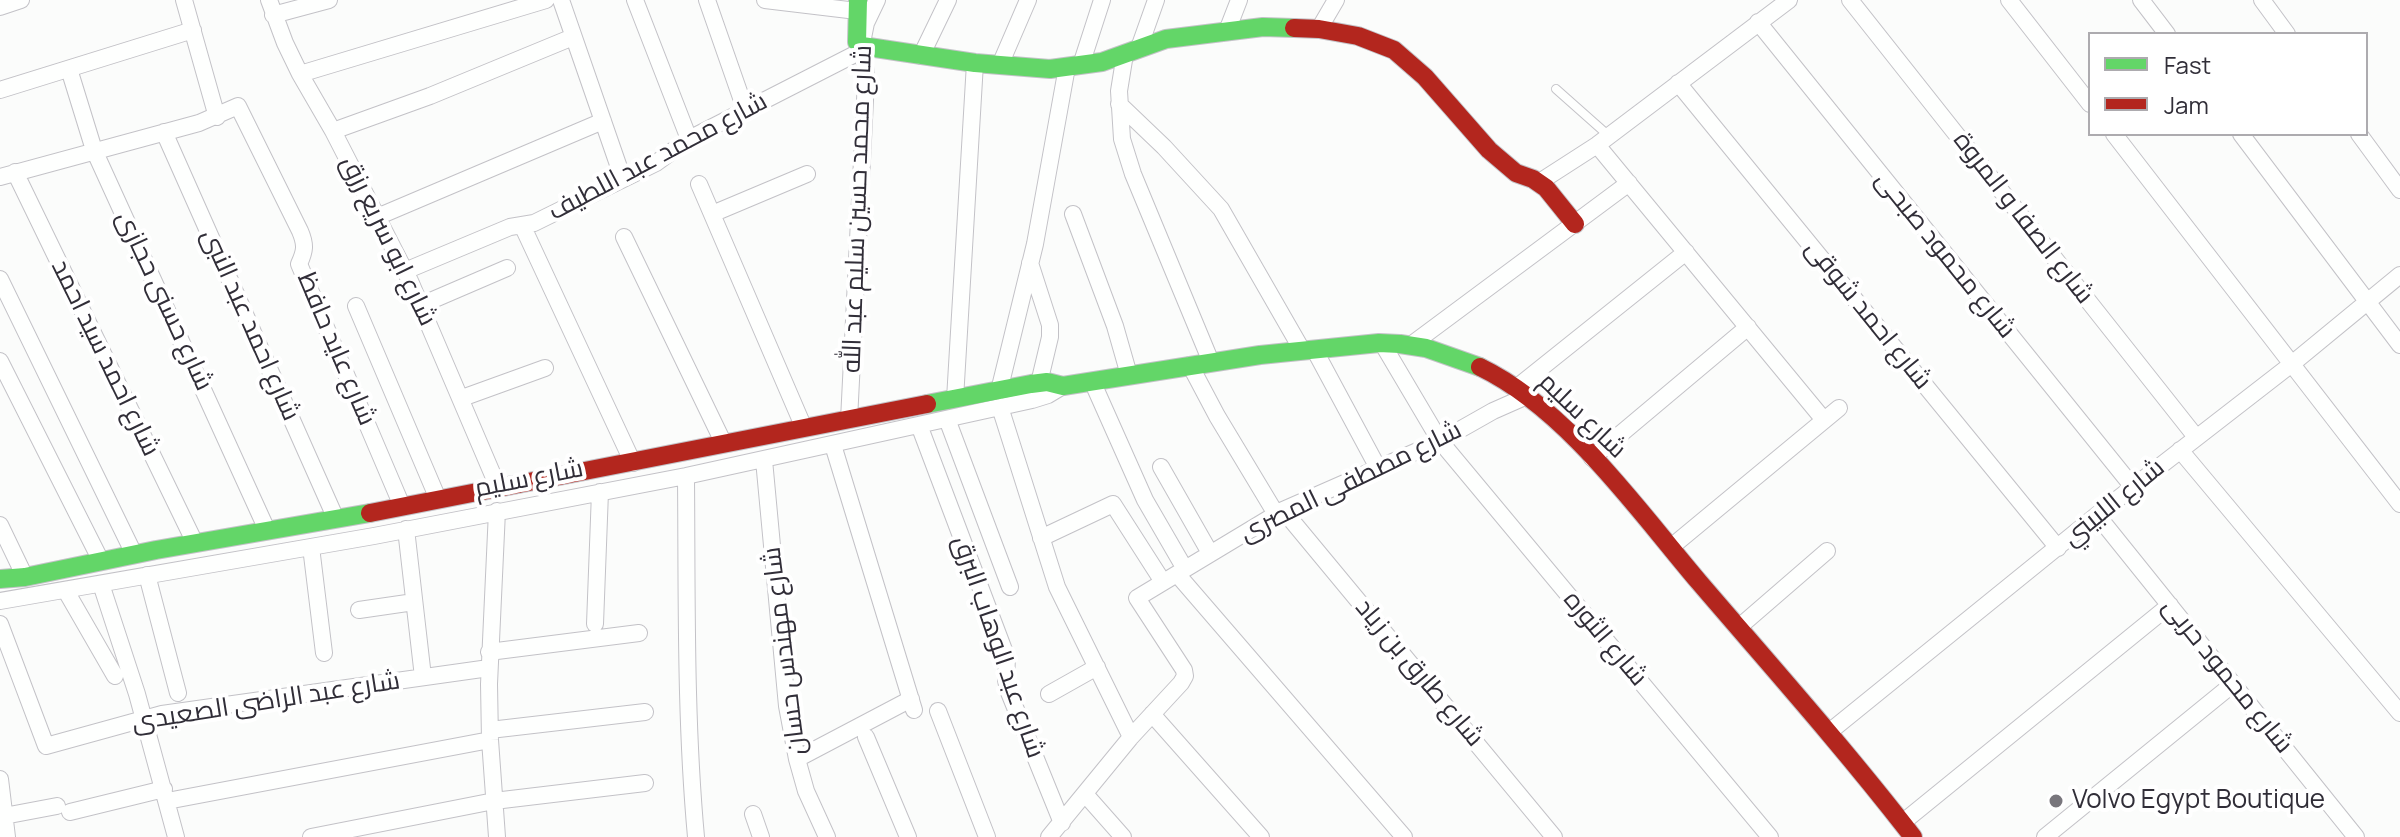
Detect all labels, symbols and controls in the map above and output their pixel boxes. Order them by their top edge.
legend [2088,32,2368,136]
street label: شارع محمد حسين سليم عبد الله [837,44,879,374]
text: Fast [2164,48,2211,81]
street label: شارع محمد عبد اللطيف [543,86,773,228]
text: Jam [2164,88,2209,121]
street label: شارع الصفا و المروة [1946,126,2100,310]
street label: شارع ابو سريع رزق [333,151,443,331]
street label: شارع محمود صبحى [1868,165,2022,345]
street label: شارع حسنى حجازى [109,206,219,396]
street label: شارع احمد عبد النبى [194,224,306,426]
street label: شارع احمد شوقى [1798,234,1938,396]
street label: شارع احمد سيد احمد [44,255,166,461]
street label: شارع عايد حافظ [290,268,382,430]
street label: شارع سليم [1532,367,1632,465]
street label: شارع مصطفى المصرى [1235,415,1467,549]
street label: شارع سليم [472,453,586,505]
street label: شارع اللبيني [2057,453,2171,553]
street label: شارع عبد الوهاب البرق [945,532,1051,762]
street label: شارع مهندس حسان [757,545,813,757]
street label: شارع الثوره [1556,585,1654,693]
street label: شارع محمود حربى [2155,592,2299,760]
street label: شارع طارق بن زياد [1348,593,1490,753]
street label: شارع عبد الراضى الصعيدى [130,665,402,739]
place label: Volvo Egypt Boutique [2072,785,2325,817]
marker: Volvo Egypt Boutique [2047,792,2065,810]

